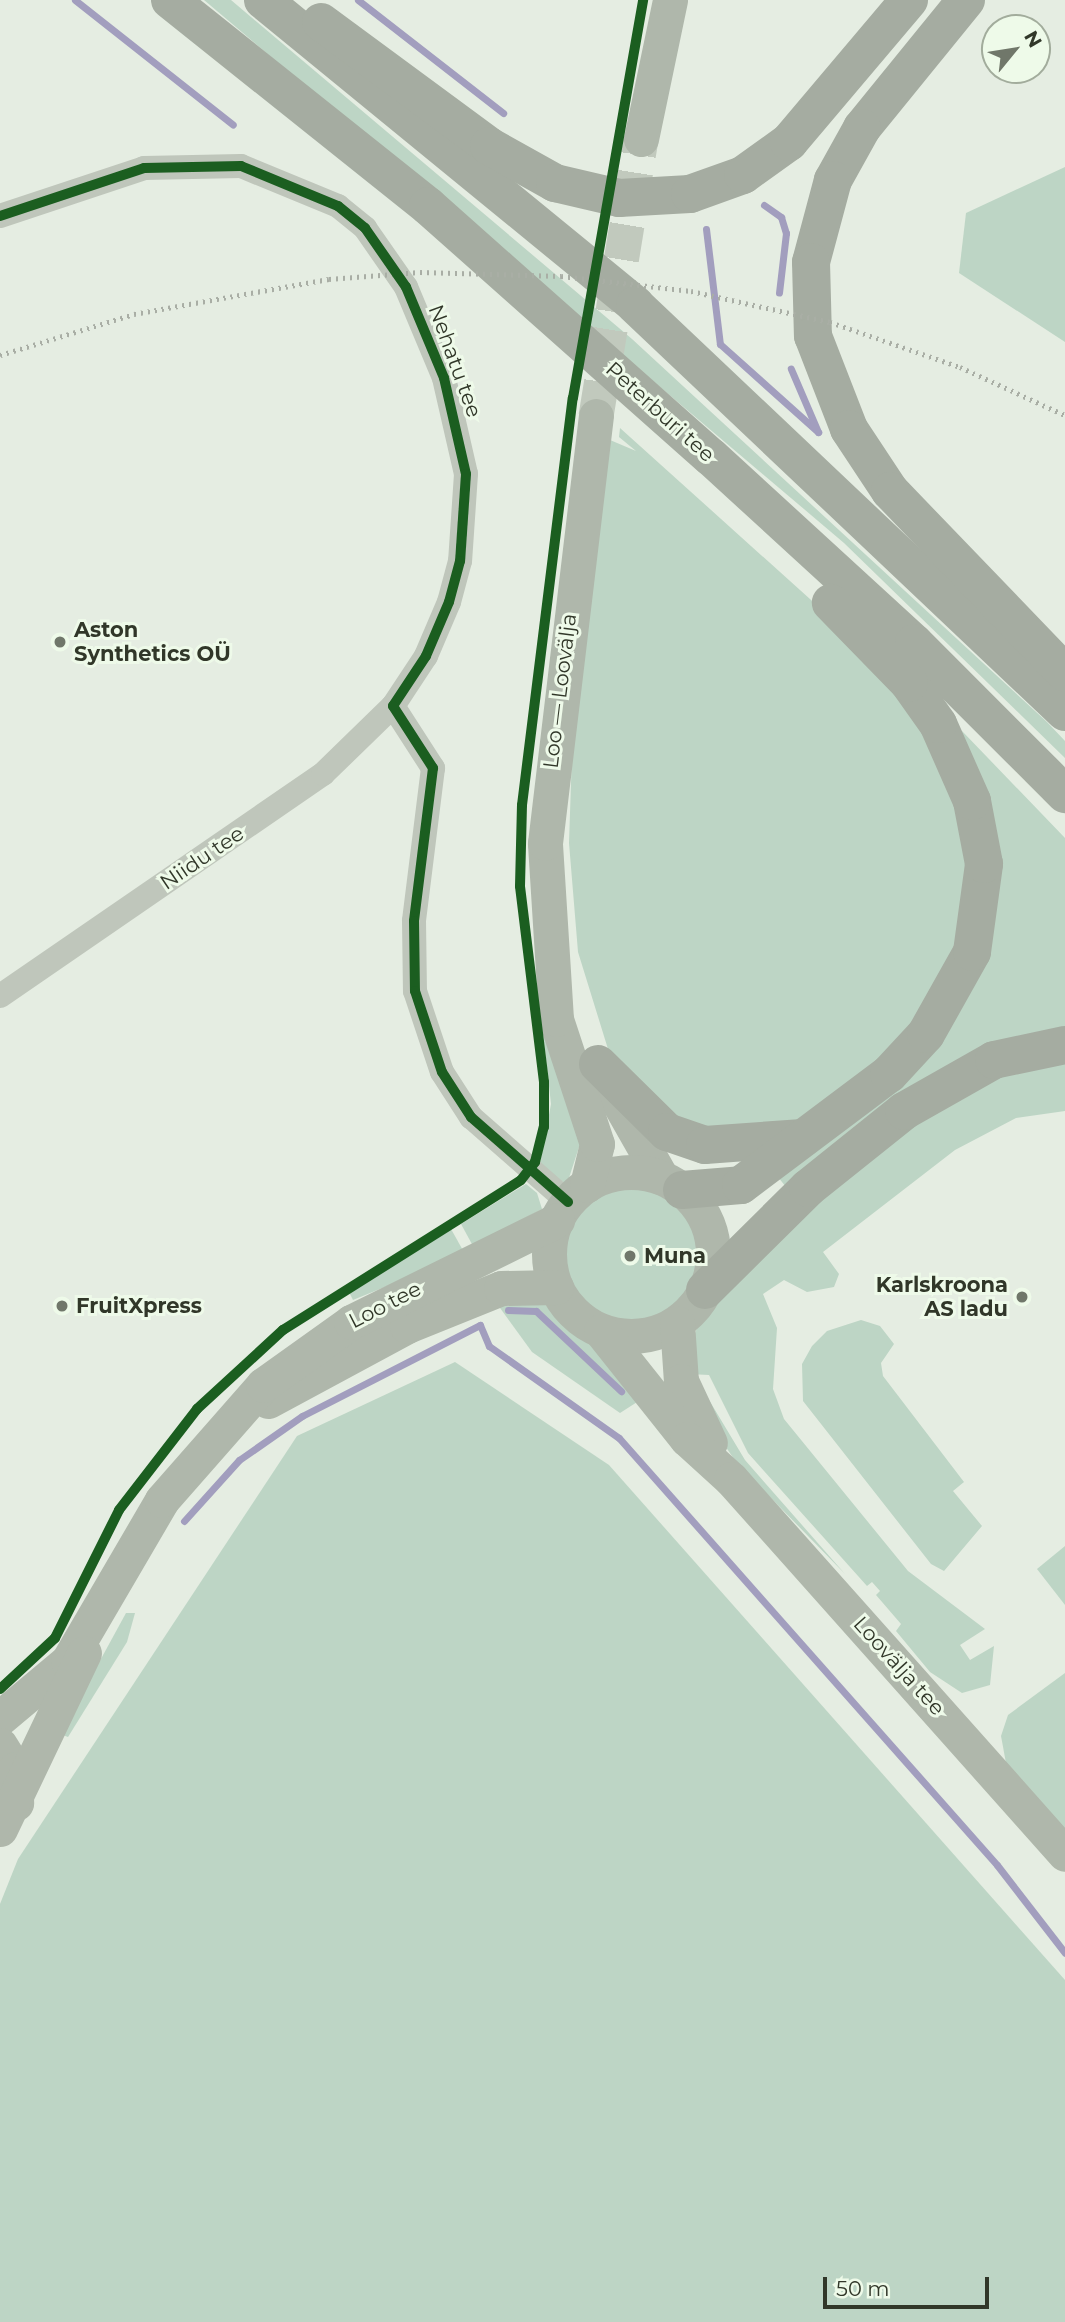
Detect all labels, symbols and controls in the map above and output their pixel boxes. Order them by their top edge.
north arrow [981,14,1051,84]
text: N [1019,27,1047,52]
street label: Nehatu tee [423,301,487,421]
street label: Peterburi tee [600,357,720,467]
street label: Loo — Loovälja [538,612,582,770]
place label: Aston Synthetics OÜ [74,617,231,667]
marker: Aston Synthetics OÜ [52,634,68,650]
street label: Niidu tee [155,821,249,895]
place label: Muna [644,1243,706,1269]
marker: Muna [622,1248,638,1264]
place label: Karlskroona AS ladu [876,1272,1008,1322]
street label: Loo tee [345,1276,425,1334]
marker: Karlskroona AS ladu [1014,1289,1030,1305]
place label: FruitXpress [76,1293,202,1319]
marker: FruitXpress [54,1298,70,1314]
street label: Loovälja tee [848,1611,950,1721]
scale bar [827,2262,993,2306]
text: 50 m [836,2276,890,2301]

